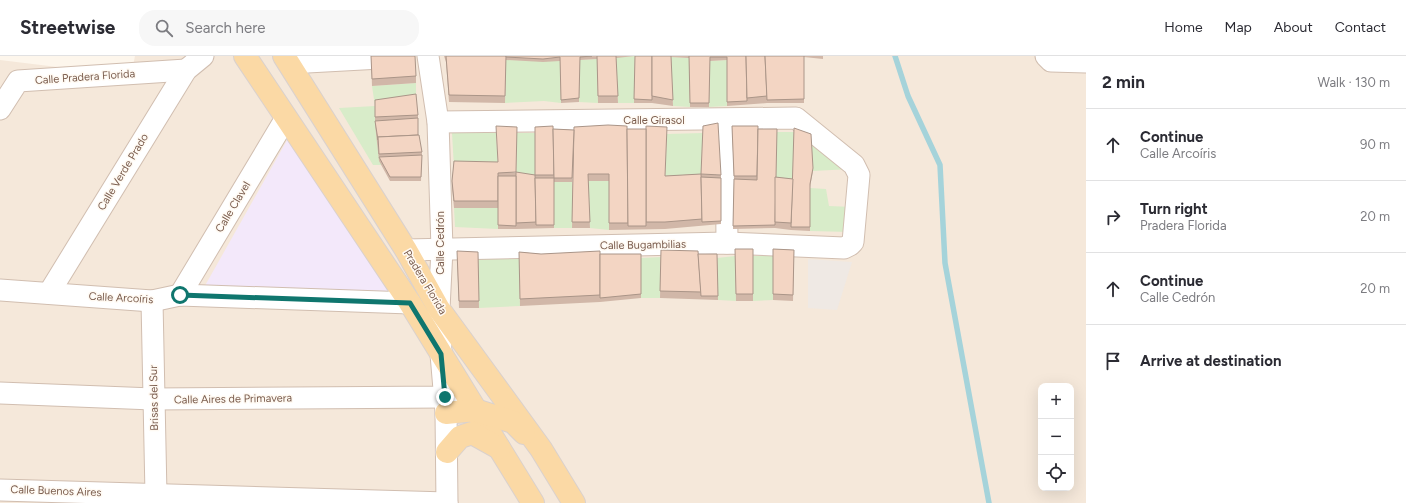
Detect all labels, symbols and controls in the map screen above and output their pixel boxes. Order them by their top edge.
search box [139,10,419,46]
text: Streetwise [20,16,115,39]
icon: search [153,17,175,39]
text: Search here [185,19,265,37]
text: Home [1164,19,1203,36]
text: Map [1225,19,1252,36]
text: About [1274,19,1313,36]
text: Contact [1335,19,1386,36]
street label: Calle Pradera Florida [34,67,136,87]
text: 2 min [1102,72,1145,92]
text: Walk · 130 m [1317,75,1390,90]
street label: Calle Girasol [623,114,685,127]
text: Continue [1140,128,1203,146]
street label: Calle Verde Prado [95,131,151,213]
icon: ahead [1102,134,1124,156]
text: 90 m [1360,137,1390,152]
text: Calle Arcoíris [1140,146,1216,161]
street label: Calle Clavel [213,179,253,235]
text: Turn right [1140,200,1208,218]
icon: right [1102,206,1124,228]
text: 20 m [1360,209,1390,224]
street label: Calle Cedrón [434,211,447,275]
text: Pradera Florida [1140,218,1227,233]
street label: Calle Bugambilias [600,238,686,252]
street label: Pradera Florida [401,247,449,317]
text: Continue [1140,272,1203,290]
icon: ahead [1102,278,1124,300]
text: 20 m [1360,281,1390,296]
route start [171,286,189,304]
street label: Calle Arcoíris [88,290,154,306]
text: Calle Cedrón [1140,290,1215,305]
icon: arrive [1102,350,1124,372]
text: Arrive at destination [1140,352,1281,370]
street label: Brisas del Sur [147,365,161,431]
map controls [1038,383,1074,491]
button: + [1038,383,1074,419]
route end [436,388,454,406]
street label: Calle Aires de Primavera [174,391,292,407]
button: − [1038,419,1074,455]
button: locate [1038,455,1074,491]
street label: Calle Buenos Aires [10,483,102,499]

